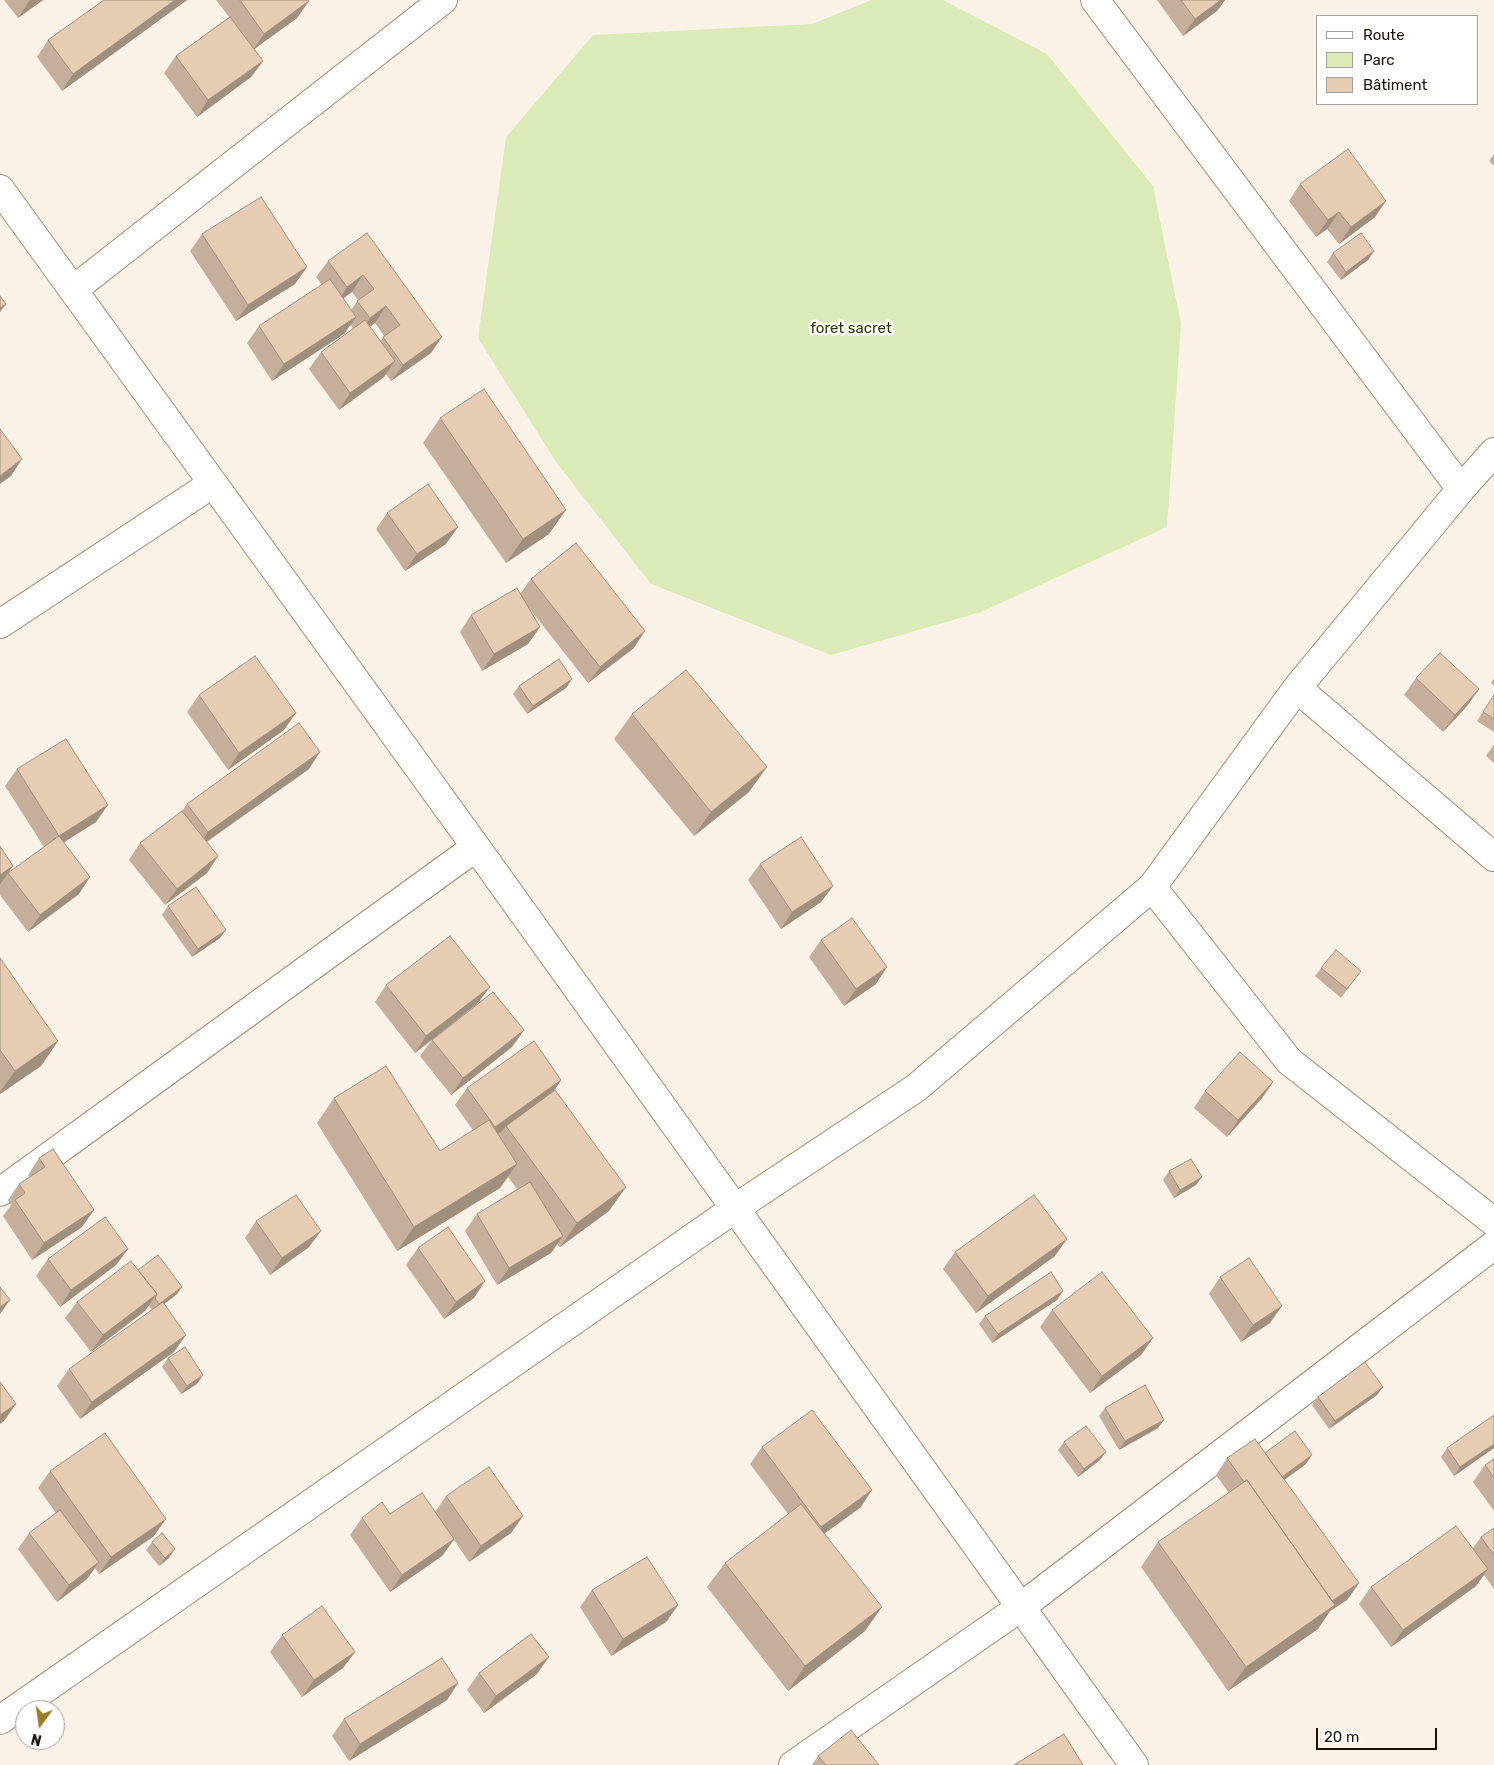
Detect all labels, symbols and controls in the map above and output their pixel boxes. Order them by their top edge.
legend [1316,15,1479,105]
text: Route [1363,26,1405,44]
text: Parc [1363,51,1395,69]
text: Bâtiment [1363,76,1427,94]
park label: foret sacret [810,320,892,338]
north arrow [15,1700,65,1750]
scale bar [1319,1718,1440,1750]
text: 20 m [1324,1728,1359,1746]
text: N [30,1730,43,1749]

